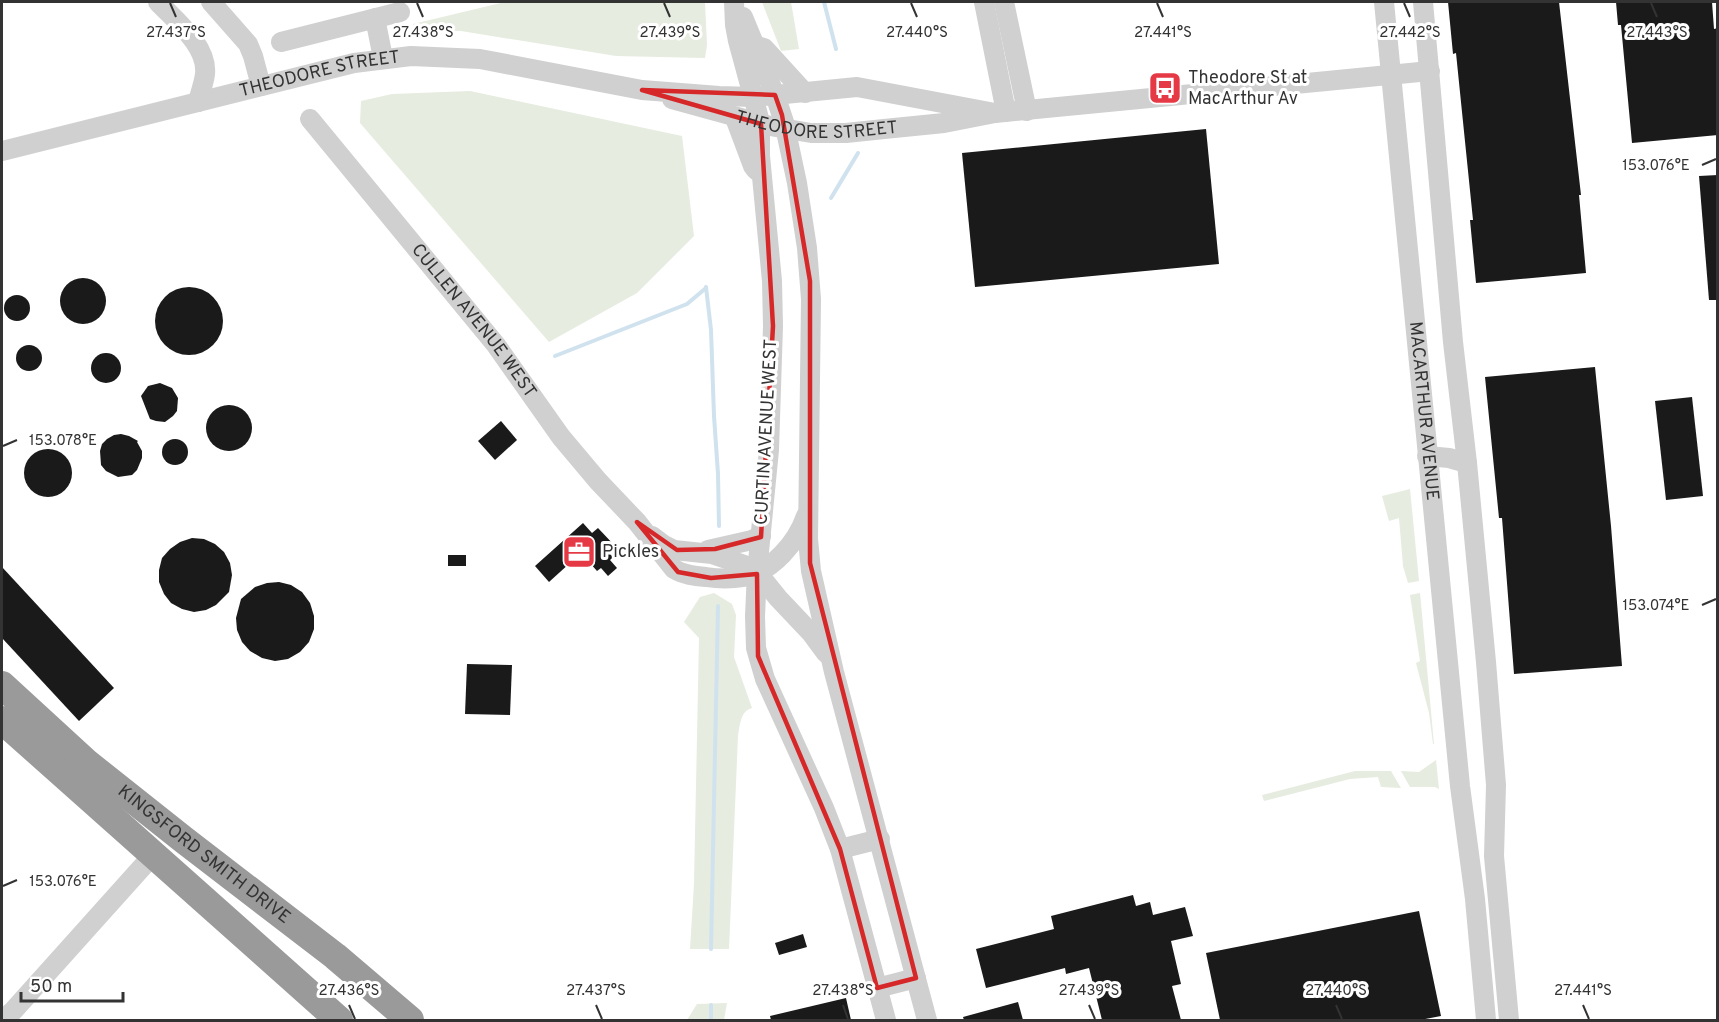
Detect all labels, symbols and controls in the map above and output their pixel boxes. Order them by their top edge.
text: 27.437°S [146,24,206,43]
text: 27.438°S [392,24,454,43]
text: 27.439°S [640,24,700,43]
text: 27.440°S [886,24,948,43]
text: 27.441°S [1134,24,1192,43]
text: 27.442°S [1379,24,1441,43]
text: 27.443°S [1626,24,1688,43]
street label: THEODORE STREET [237,46,401,103]
place label: Theodore St at MacArthur Av [1188,67,1307,111]
bus stop icon: Theodore St at MacArthur Av [1147,70,1183,106]
street label: THEODORE STREET [733,105,898,145]
text: 153.076°E [1622,157,1690,176]
street label: CULLEN AVENUE WEST [406,239,541,403]
street label: MACARTHUR AVENUE [1404,320,1444,502]
street label: CURTIN AVENUE WEST [751,338,783,526]
text: 153.078°E [29,432,97,451]
office icon: Pickles [561,534,597,570]
place label: Pickles [602,541,659,564]
text: 153.074°E [1622,597,1690,616]
street label: KINGSFORD SMITH DRIVE [113,780,295,929]
text: 153.076°E [29,873,97,892]
scale bar [21,965,123,1003]
text: 50 m [30,976,72,999]
text: 27.436°S [318,982,380,1001]
text: 27.437°S [566,982,626,1001]
text: 27.438°S [812,982,874,1001]
text: 27.439°S [1059,982,1119,1001]
text: 27.440°S [1305,982,1367,1001]
text: 27.441°S [1554,982,1612,1001]

